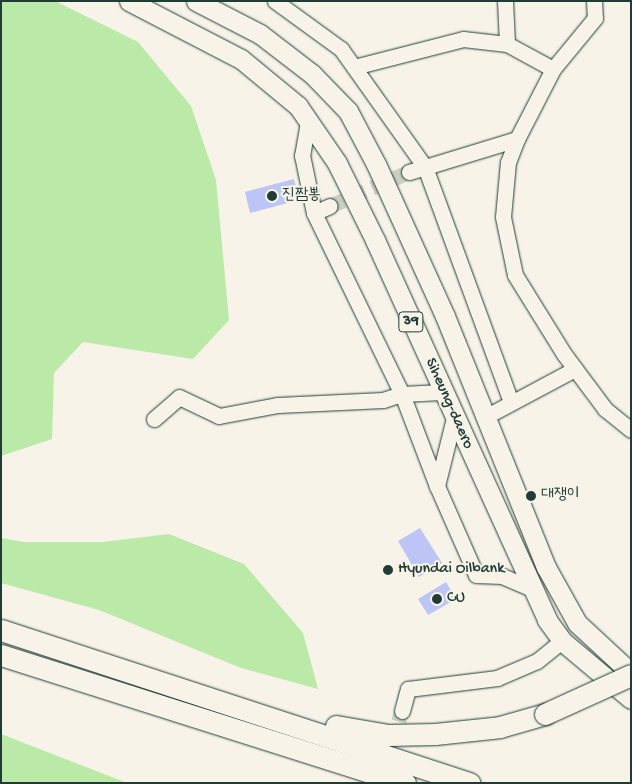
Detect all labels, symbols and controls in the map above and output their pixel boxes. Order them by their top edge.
place label: 진짬뽕 [282,186,321,206]
marker: 진짬뽕 [266,190,278,202]
road number: 39 [397,310,425,334]
street label: Siheung-daero [419,356,477,452]
place label: 대쟁이 [541,486,580,506]
marker: 대쟁이 [525,490,537,502]
place label: Hyundai Oilbank [398,560,504,580]
marker: Hyundai Oilbank [382,564,394,576]
place label: CU [447,589,465,609]
marker: CU [431,593,443,605]

